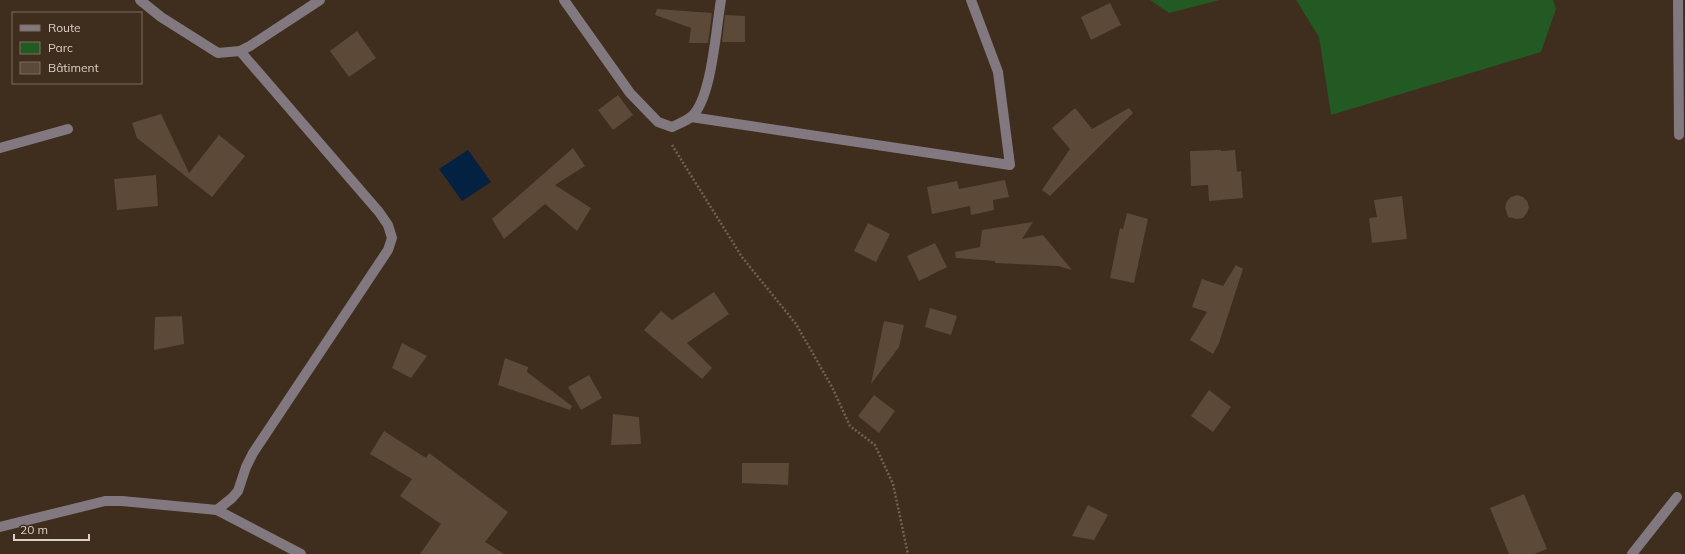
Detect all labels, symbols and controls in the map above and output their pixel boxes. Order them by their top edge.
legend [12,12,142,84]
text: Route [48,20,81,35]
text: Parc [48,40,73,55]
text: Bâtiment [48,60,99,75]
scale bar [14,516,89,542]
text: 20 m [20,522,48,537]

